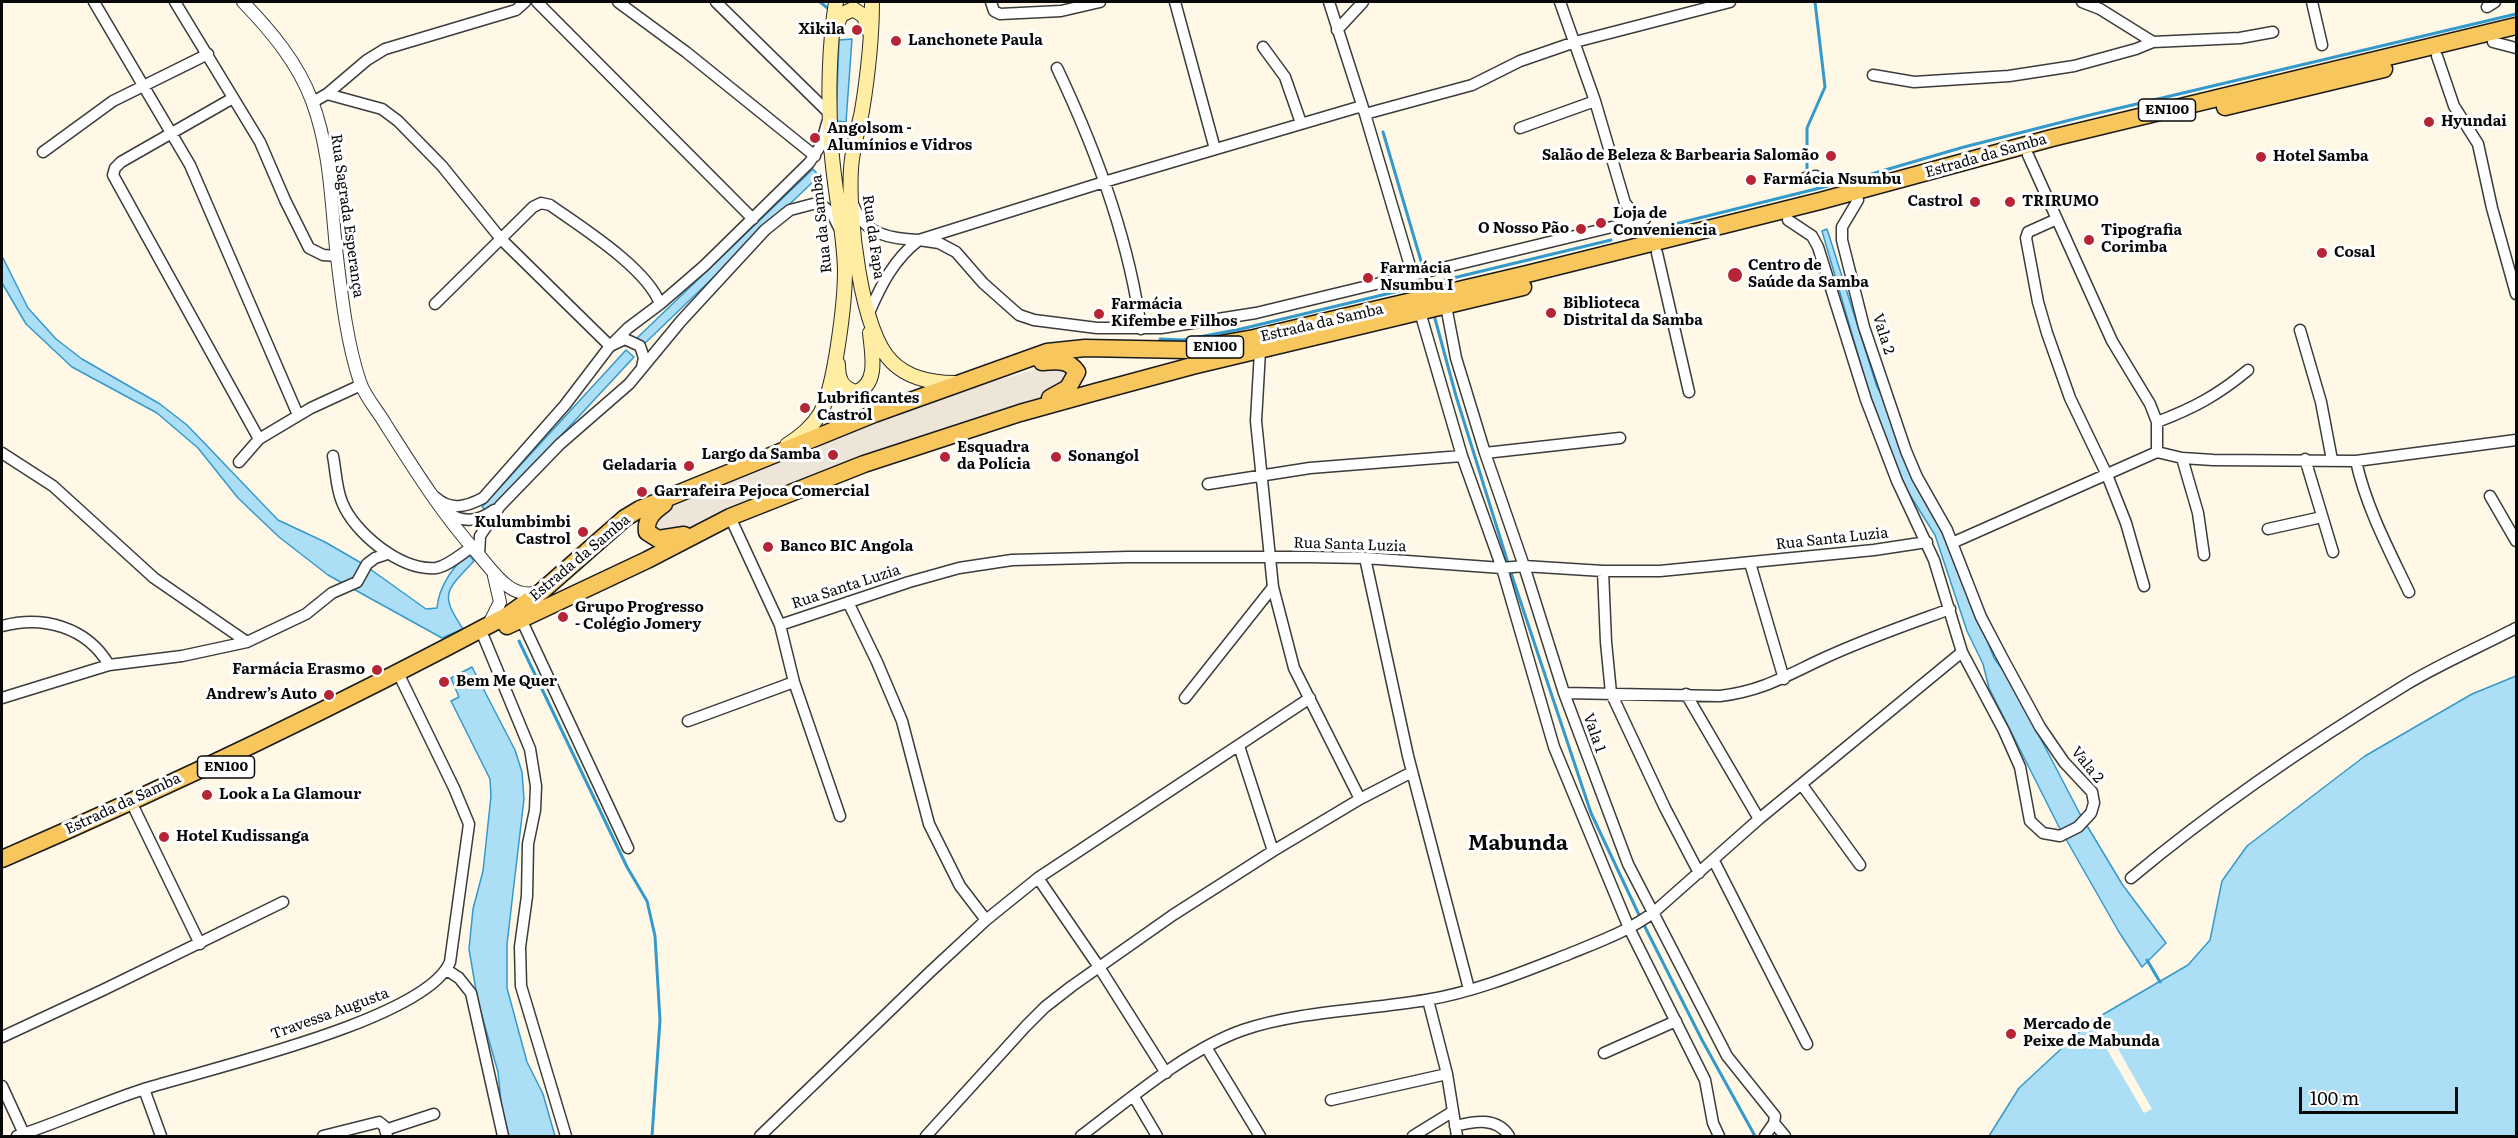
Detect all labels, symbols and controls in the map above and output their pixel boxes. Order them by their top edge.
place label: Xikila [799,21,845,39]
marker: Xikila [850,23,864,37]
place label: Lanchonete Paula [908,32,1043,50]
marker: Lanchonete Paula [889,34,903,48]
road number: EN100 [2138,99,2196,121]
place label: Hyundai [2441,113,2507,131]
marker: Hyundai [2422,115,2436,129]
place label: Angolsom - Alumínios e Vidros [827,120,972,155]
street label: Estrada da Samba [1923,130,2049,182]
marker: Angolsom - Alumínios e Vidros [808,131,822,145]
street label: Rua Sagrada Esperança [327,133,367,299]
place label: Salão de Beleza & Barbearia Salomão [1542,147,1819,165]
place label: Hotel Samba [2273,148,2369,166]
marker: Salão de Beleza & Barbearia Salomão [1824,149,1838,163]
marker: Hotel Samba [2254,150,2268,164]
place label: Farmácia Nsumbu [1763,171,1901,189]
marker: Farmácia Nsumbu [1744,173,1758,187]
street label: Rua da Samba [808,174,836,274]
place label: Castrol [1907,193,1963,211]
place label: TRIRUMO [2022,193,2099,211]
street label: Rua da Fapa [858,194,888,280]
marker: Castrol [1968,195,1982,209]
marker: TRIRUMO [2003,195,2017,209]
place label: Loja de Conveniencia [1613,205,1717,240]
marker: Loja de Conveniencia [1594,216,1608,230]
place label: O Nosso Pão [1478,220,1569,238]
marker: O Nosso Pão [1574,222,1588,236]
place label: Tipografia Corimba [2101,222,2182,257]
marker: Tipografia Corimba [2082,233,2096,247]
place label: Cosal [2334,244,2375,262]
marker: Cosal [2315,246,2329,260]
place label: Centro de Saúde da Samba [1748,257,1869,292]
place label: Farmácia Nsumbu I [1380,260,1453,295]
marker: Centro de Saúde da Samba [1726,266,1744,284]
marker: Farmácia Nsumbu I [1361,271,1375,285]
place label: Biblioteca Distrital da Samba [1563,295,1703,330]
place label: Farmácia Kifembe e Filhos [1111,296,1238,331]
street label: Estrada da Samba [1259,300,1385,346]
marker: Biblioteca Distrital da Samba [1544,306,1558,320]
marker: Farmácia Kifembe e Filhos [1092,307,1106,321]
street label: Vala 2 [1868,311,1898,357]
road number: EN100 [1186,336,1244,358]
place label: Lubrificantes Castrol [817,390,919,425]
marker: Lubrificantes Castrol [798,401,812,415]
place label: Esquadra da Polícia [957,439,1031,474]
place label: Largo da Samba [701,446,821,464]
marker: Largo da Samba [826,448,840,462]
place label: Sonangol [1068,448,1139,466]
marker: Esquadra da Polícia [938,450,952,464]
marker: Sonangol [1049,450,1063,464]
place label: Geladaria [602,457,677,475]
marker: Geladaria [682,459,696,473]
place label: Garrafeira Pejoca Comercial [654,483,870,501]
marker: Garrafeira Pejoca Comercial [635,485,649,499]
street label: Estrada da Samba [526,511,634,605]
place label: Kulumbimbi Castrol [475,514,571,549]
street label: Rua Santa Luzia [1775,524,1889,554]
marker: Kulumbimbi Castrol [576,525,590,539]
street label: Rua Santa Luzia [1293,534,1407,556]
place label: Banco BIC Angola [780,538,913,556]
marker: Banco BIC Angola [761,540,775,554]
street label: Rua Santa Luzia [789,561,903,613]
place label: Grupo Progresso - Colégio Jomery [575,599,704,634]
marker: Grupo Progresso - Colégio Jomery [556,610,570,624]
place label: Farmácia Erasmo [232,661,365,679]
marker: Farmácia Erasmo [370,663,384,677]
place label: Bem Me Quer [456,673,557,691]
marker: Bem Me Quer [437,675,451,689]
place label: Andrew’s Auto [206,686,317,704]
marker: Andrew’s Auto [322,688,336,702]
street label: Vala 1 [1579,711,1609,755]
street label: Vala 2 [2067,743,2107,787]
road number: EN100 [198,756,254,778]
street label: Estrada da Samba [62,769,184,839]
place label: Look a La Glamour [219,786,361,804]
marker: Look a La Glamour [200,788,214,802]
place label: Hotel Kudissanga [176,828,309,846]
marker: Hotel Kudissanga [157,830,171,844]
district label: Mabunda [1468,831,1568,857]
street label: Travessa Augusta [268,984,392,1044]
place label: Mercado de Peixe de Mabunda [2023,1016,2160,1051]
marker: Mercado de Peixe de Mabunda [2004,1027,2018,1041]
scale bar [2302,1075,2461,1113]
text: 100 m [2310,1084,2359,1111]

